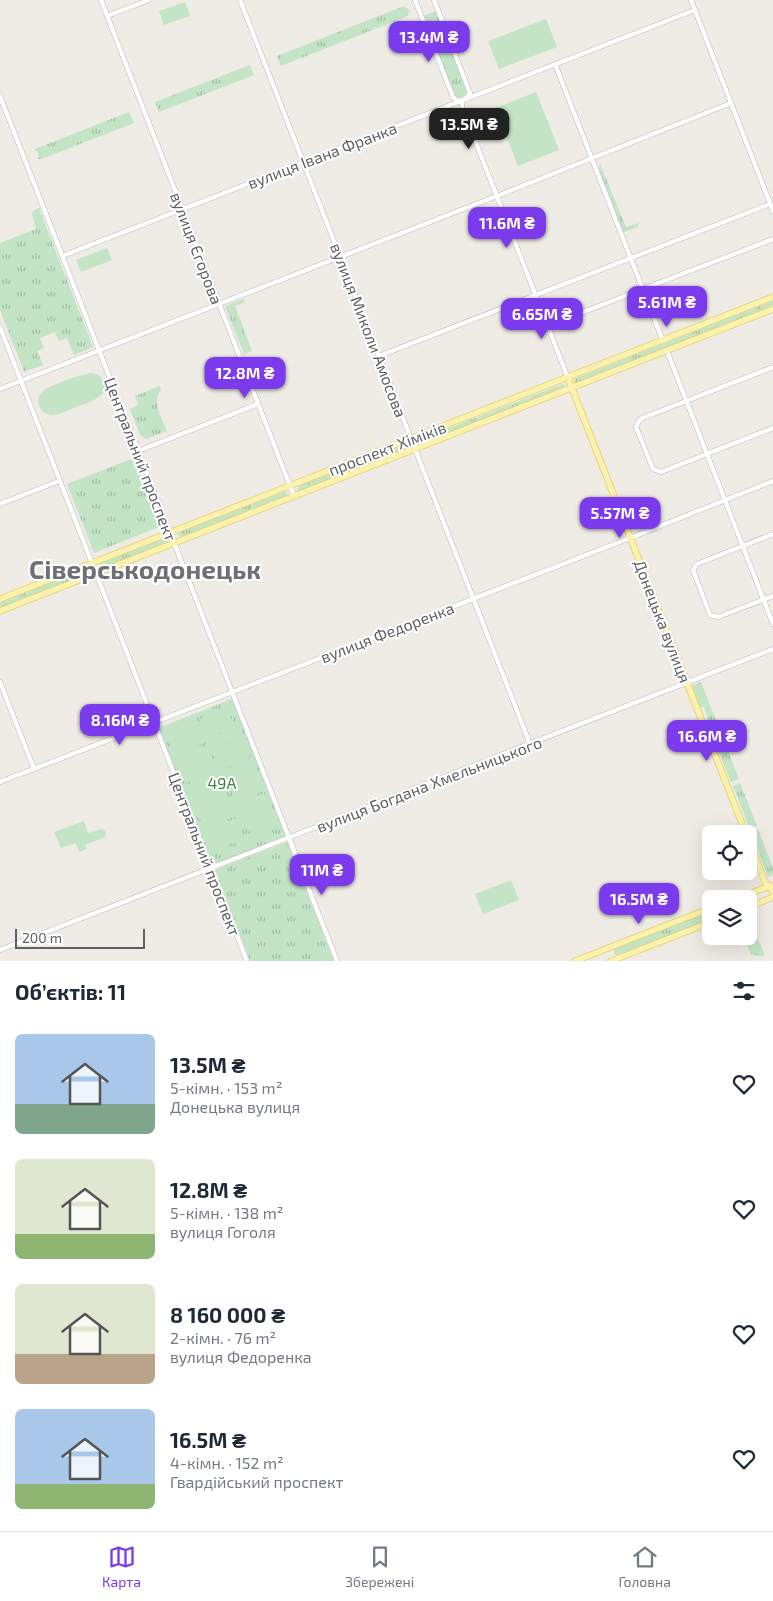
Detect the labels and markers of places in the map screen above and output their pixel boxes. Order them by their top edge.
pin: 13.4M ₴ [383,20,475,63]
pin: 13.5M ₴ [423,108,515,150]
pin: 11.6M ₴ [461,206,553,249]
pin: 5.61M ₴ [621,286,713,328]
pin: 6.65M ₴ [496,298,588,340]
pin: 12.8M ₴ [199,356,291,399]
pin: 5.57M ₴ [574,496,666,539]
pin: 8.16M ₴ [74,704,166,746]
pin: 16.6M ₴ [661,720,753,762]
pin: 11M ₴ [287,854,357,896]
pin: 16.5M ₴ [593,882,685,925]

